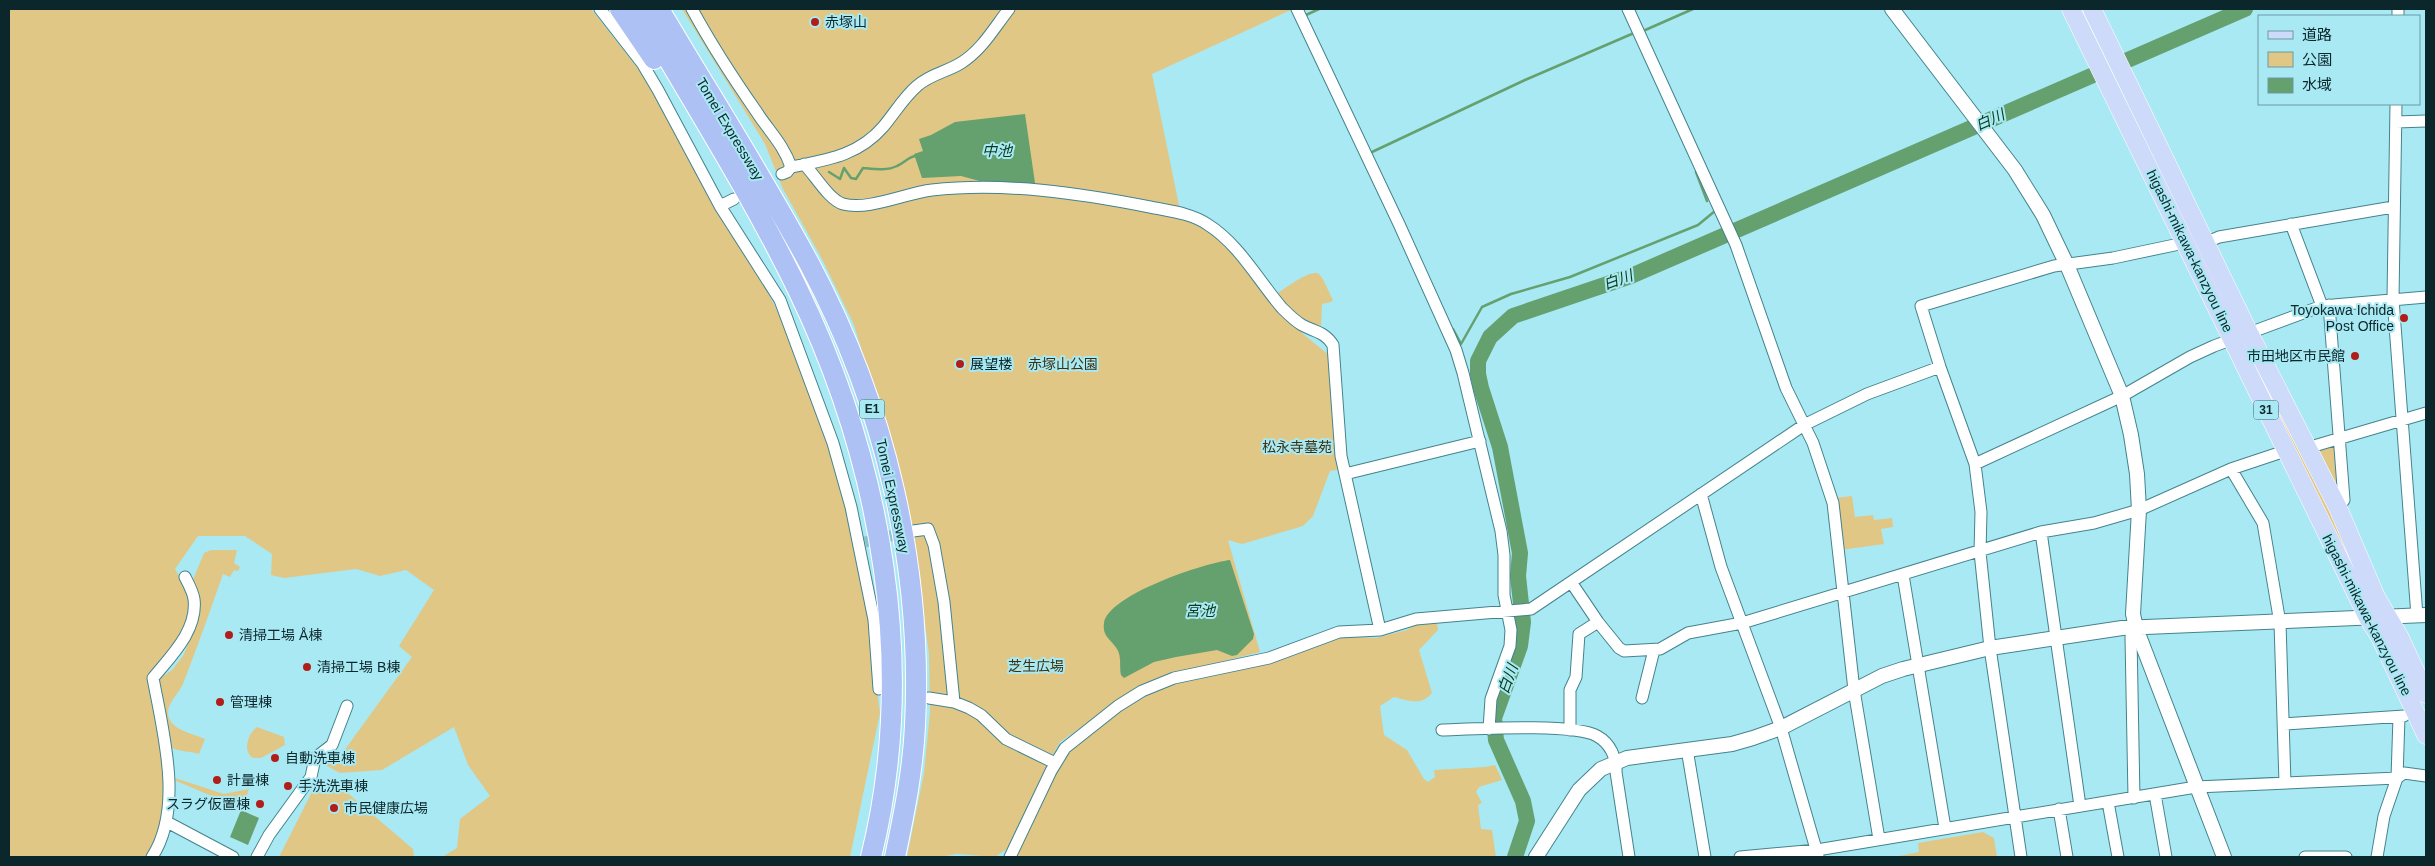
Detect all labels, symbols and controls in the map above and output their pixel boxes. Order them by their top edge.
place label: 赤塚山 [825,14,867,30]
legend [2258,15,2420,105]
marker: 赤塚山 [809,16,821,28]
text: 道路 [2302,26,2332,43]
text: 公園 [2302,51,2332,68]
street label: Tomei Expressway [693,75,767,183]
text: 水域 [2302,76,2332,93]
water label: 白川 [1973,105,2009,133]
water label: 中池 [982,142,1014,159]
street label: higashi-mikawa-kanzyou line [2144,167,2237,335]
water label: 白川 [1601,266,1637,293]
place label: Toyokawa Ichida Post Office [2290,302,2394,334]
marker: Toyokawa Ichida Post Office [2398,312,2410,324]
place label: 市田地区市民館 [2247,348,2345,364]
marker: 市田地区市民館 [2349,350,2361,362]
place label: 展望楼 [970,356,1013,372]
park label: 赤塚山公園 [1028,356,1098,372]
marker: 展望楼 [954,358,966,370]
road number: E1 [860,399,884,418]
road number: 31 [2254,400,2278,420]
street label: Tomei Expressway [873,437,913,555]
park label: 松永寺墓苑 [1262,439,1332,455]
street label: higashi-mikawa-kanzyou line [2319,532,2415,699]
water label: 宮池 [1185,602,1217,619]
place label: 清掃工場 Å棟 [239,627,322,643]
marker: 清掃工場 Å棟 [223,629,235,641]
park label: 芝生広場 [1008,658,1064,674]
place label: 清掃工場 B棟 [317,659,400,675]
water label: 白川 [1494,660,1521,696]
marker: 清掃工場 B棟 [301,661,313,673]
place label: 管理棟 [230,694,272,710]
marker: 管理棟 [214,696,226,708]
place label: 自動洗車棟 [285,750,355,766]
marker: 自動洗車棟 [269,752,281,764]
place label: 計量棟 [227,772,269,788]
marker: 計量棟 [211,774,223,786]
place label: 手洗洗車棟 [298,778,368,794]
marker: 手洗洗車棟 [282,780,294,792]
place label: スラグ仮置棟 [166,796,250,812]
marker: スラグ仮置棟 [254,798,266,810]
place label: 市民健康広場 [344,800,428,816]
marker: 市民健康広場 [328,802,340,814]

